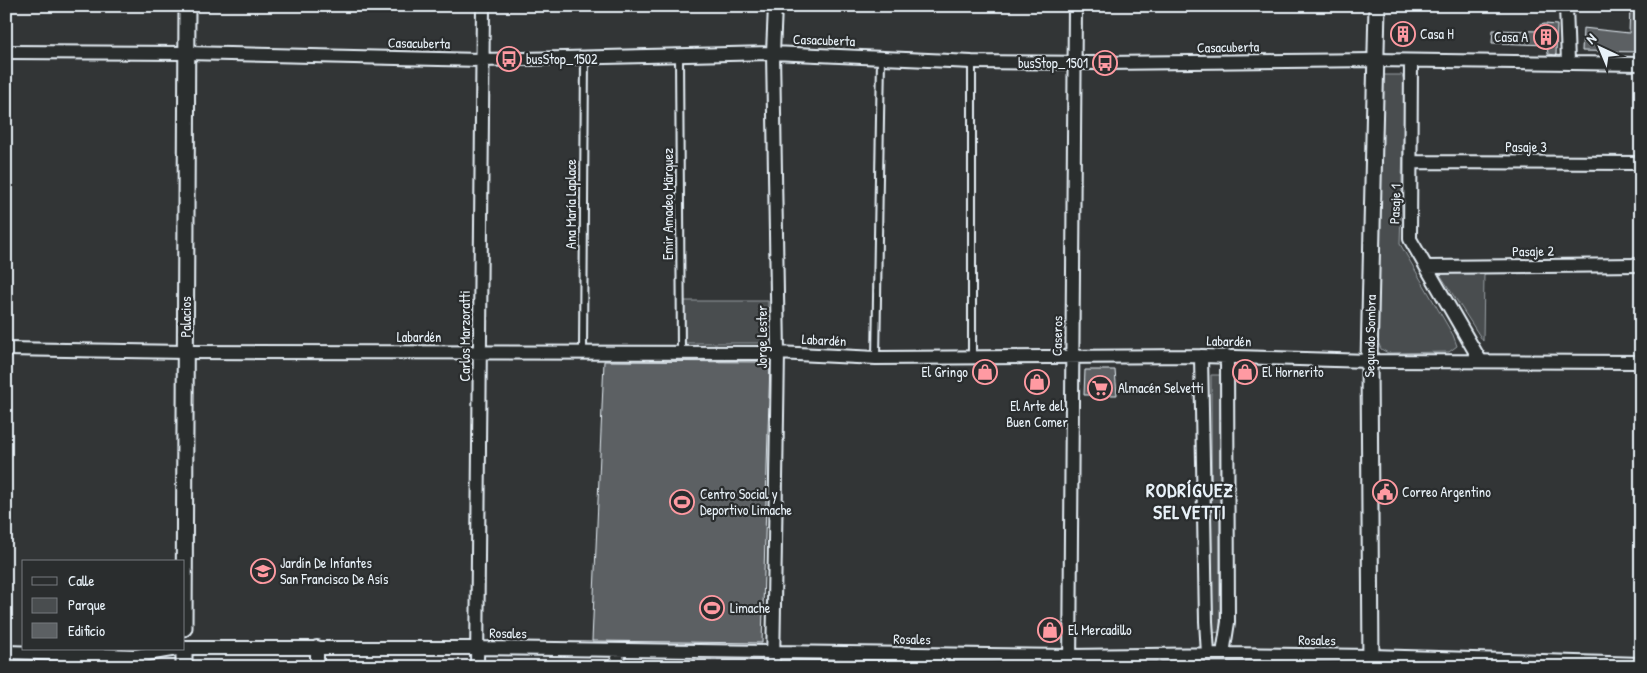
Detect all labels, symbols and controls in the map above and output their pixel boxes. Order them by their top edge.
building icon: Casa H [1390,21,1416,47]
north arrow [1574,22,1624,72]
place label: Casa H [1420,24,1454,43]
building icon: Casa A [1533,24,1559,50]
place label: Casa A [1494,27,1528,46]
text: N [1581,28,1600,48]
street label: Casacuberta [793,29,856,50]
street label: Casacuberta [388,32,451,53]
street label: Casacuberta [1197,36,1260,57]
bus stop icon: busStop_1502 [496,46,522,72]
place label: busStop_1502 [526,49,598,69]
bus stop icon: busStop_1501 [1092,50,1118,76]
place label: busStop_1501 [1018,53,1088,73]
street label: Pasaje 3 [1505,137,1547,157]
street label: Emir Amadeo Märquez [658,148,678,260]
street label: Ana María Laplace [561,159,581,249]
street label: Pasaje 1 [1384,184,1406,224]
street label: Pasaje 2 [1512,241,1554,261]
street label: Carlos Marzoratti [455,290,474,382]
street label: Segundo Sombra [1359,294,1381,378]
street label: Palacios [176,296,195,338]
street label: Jorge Lester [752,305,772,369]
street label: Caseros [1047,316,1066,356]
street label: Labardén [397,327,441,346]
street label: Labardén [801,329,847,350]
street label: Labardén [1206,331,1252,350]
shop icon: El Gringo [972,359,998,385]
shop icon: El Hornerito [1232,359,1258,385]
place label: El Gringo [921,362,968,382]
place label: El Hornerito [1262,362,1324,381]
shop icon: El Arte del Buen Comer [1024,369,1050,395]
supermarket icon: Almacén Selvetti [1087,375,1113,401]
place label: Almacén Selvetti [1118,378,1204,397]
place label: El Arte del Buen Comer [1006,396,1068,431]
district label: RODRÍGUEZ SELVETTI [1146,477,1234,525]
public building icon: Correo Argentino [1372,479,1398,505]
place label: Correo Argentino [1402,482,1491,502]
place label: Centro Social y Deportivo Limache [700,484,792,520]
sports icon: Centro Social y Deportivo Limache [669,489,695,515]
place label: Jardín De Infantes San Francisco De Asís [280,553,388,588]
school or university icon: Jardín De Infantes San Francisco De Asís [250,558,276,584]
legend [22,560,185,650]
text: Calle [68,570,95,591]
text: Parque [68,594,106,615]
sports icon: Limache [699,595,725,621]
place label: Limache [730,598,771,617]
shop icon: El Mercadillo [1037,617,1063,643]
text: Edificio [68,620,105,641]
place label: El Mercadillo [1068,620,1132,639]
street label: Rosales [489,623,527,642]
street label: Rosales [893,629,931,648]
street label: Rosales [1298,630,1336,649]

